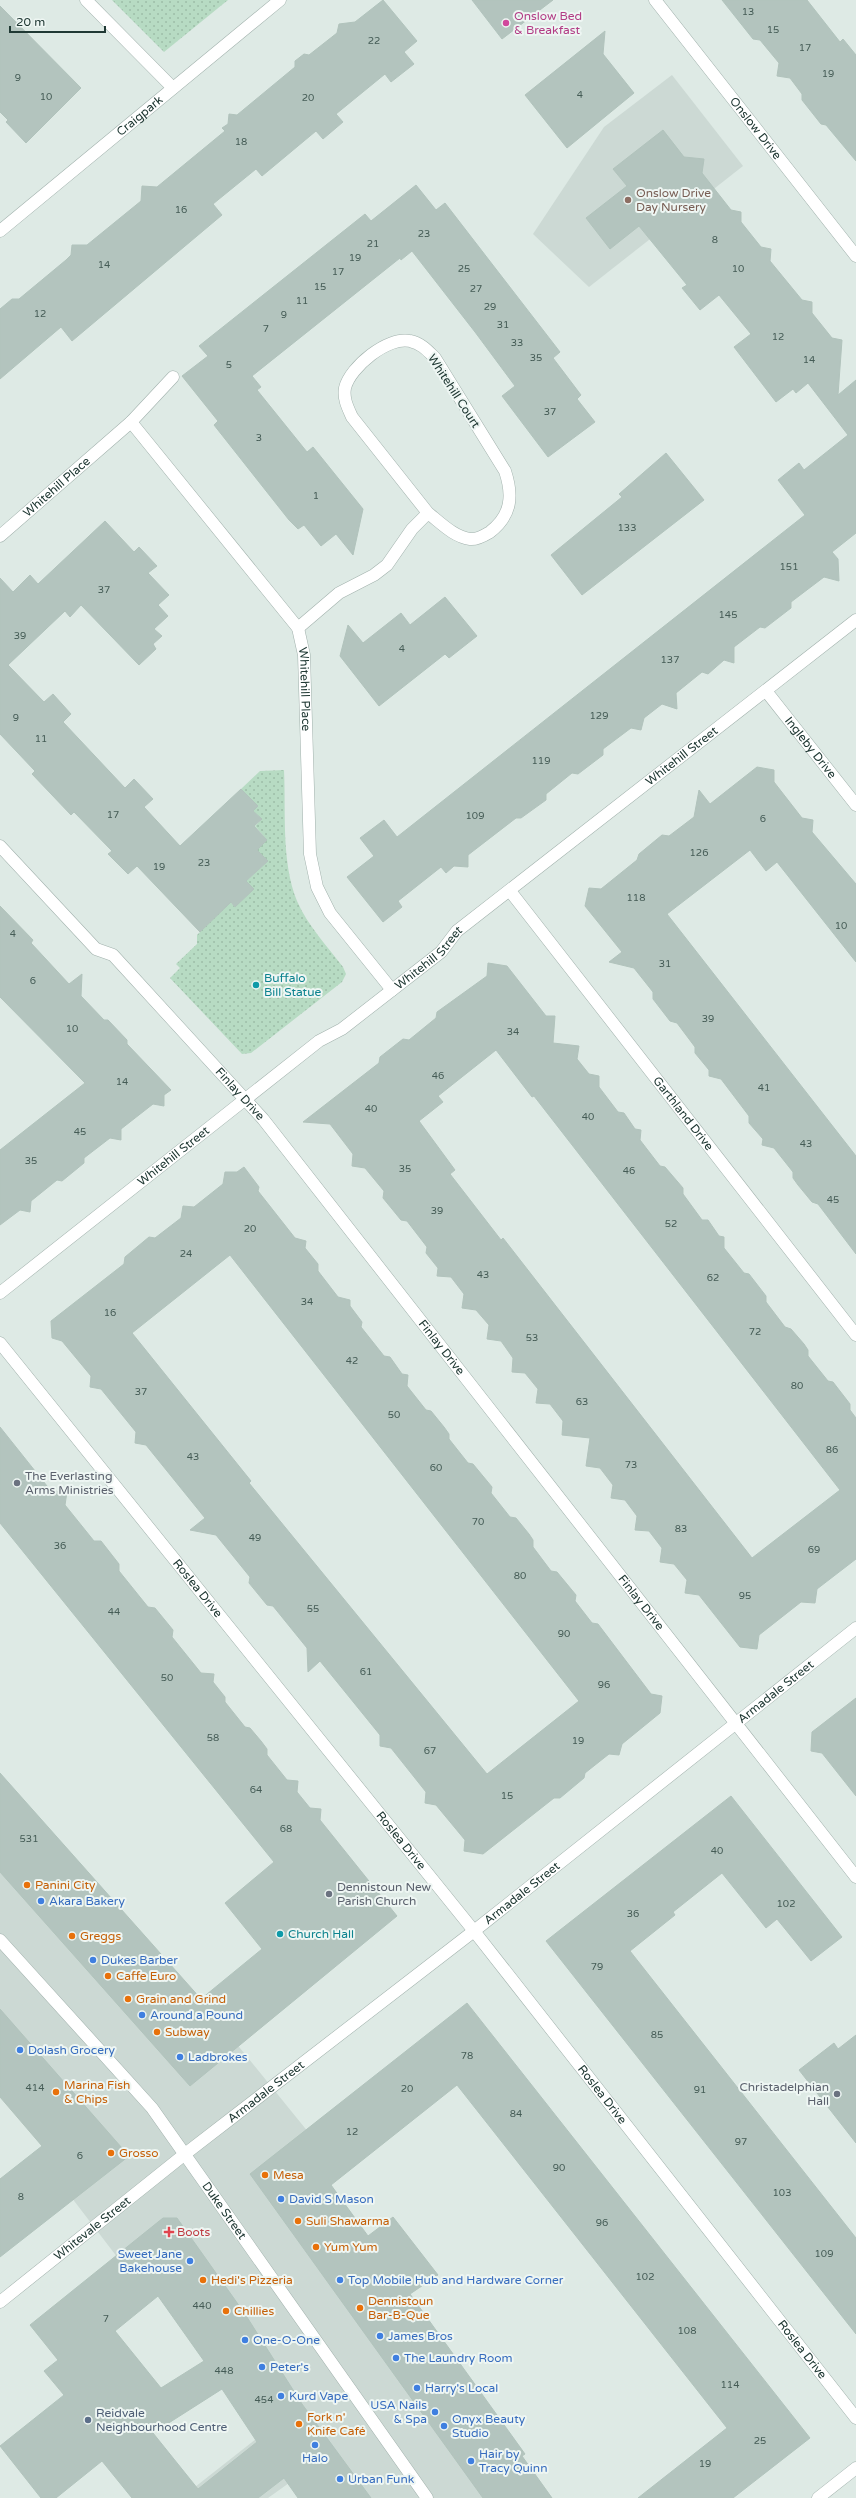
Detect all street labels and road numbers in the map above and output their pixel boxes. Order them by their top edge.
street label: Craigpark [114,92,166,139]
street label: Onslow Drive [727,94,785,162]
street label: Whitehill Court [425,352,483,431]
street label: Whitehill Place [20,454,93,520]
street label: Whitehill Place [295,646,313,732]
street label: Ingleby Drive [782,714,839,781]
street label: Whitehill Street [643,723,721,788]
street label: Whitehill Street [392,922,465,992]
street label: Finlay Drive [212,1065,268,1123]
street label: Garthland Drive [650,1074,717,1153]
street label: Whitehill Street [135,1123,212,1189]
street label: Finlay Drive [416,1317,468,1378]
street label: Roslea Drive [170,1556,226,1620]
street label: Finlay Drive [615,1572,667,1633]
street label: Armadale Street [735,1657,817,1726]
street label: Roslea Drive [373,1809,429,1873]
street label: Armadale Street [481,1858,563,1927]
street label: Armadale Street [225,2057,307,2126]
street label: Roslea Drive [575,2062,630,2127]
street label: Duke Street [199,2179,250,2242]
street label: Whitevale Street [51,2193,134,2263]
street label: Roslea Drive [775,2317,830,2382]

